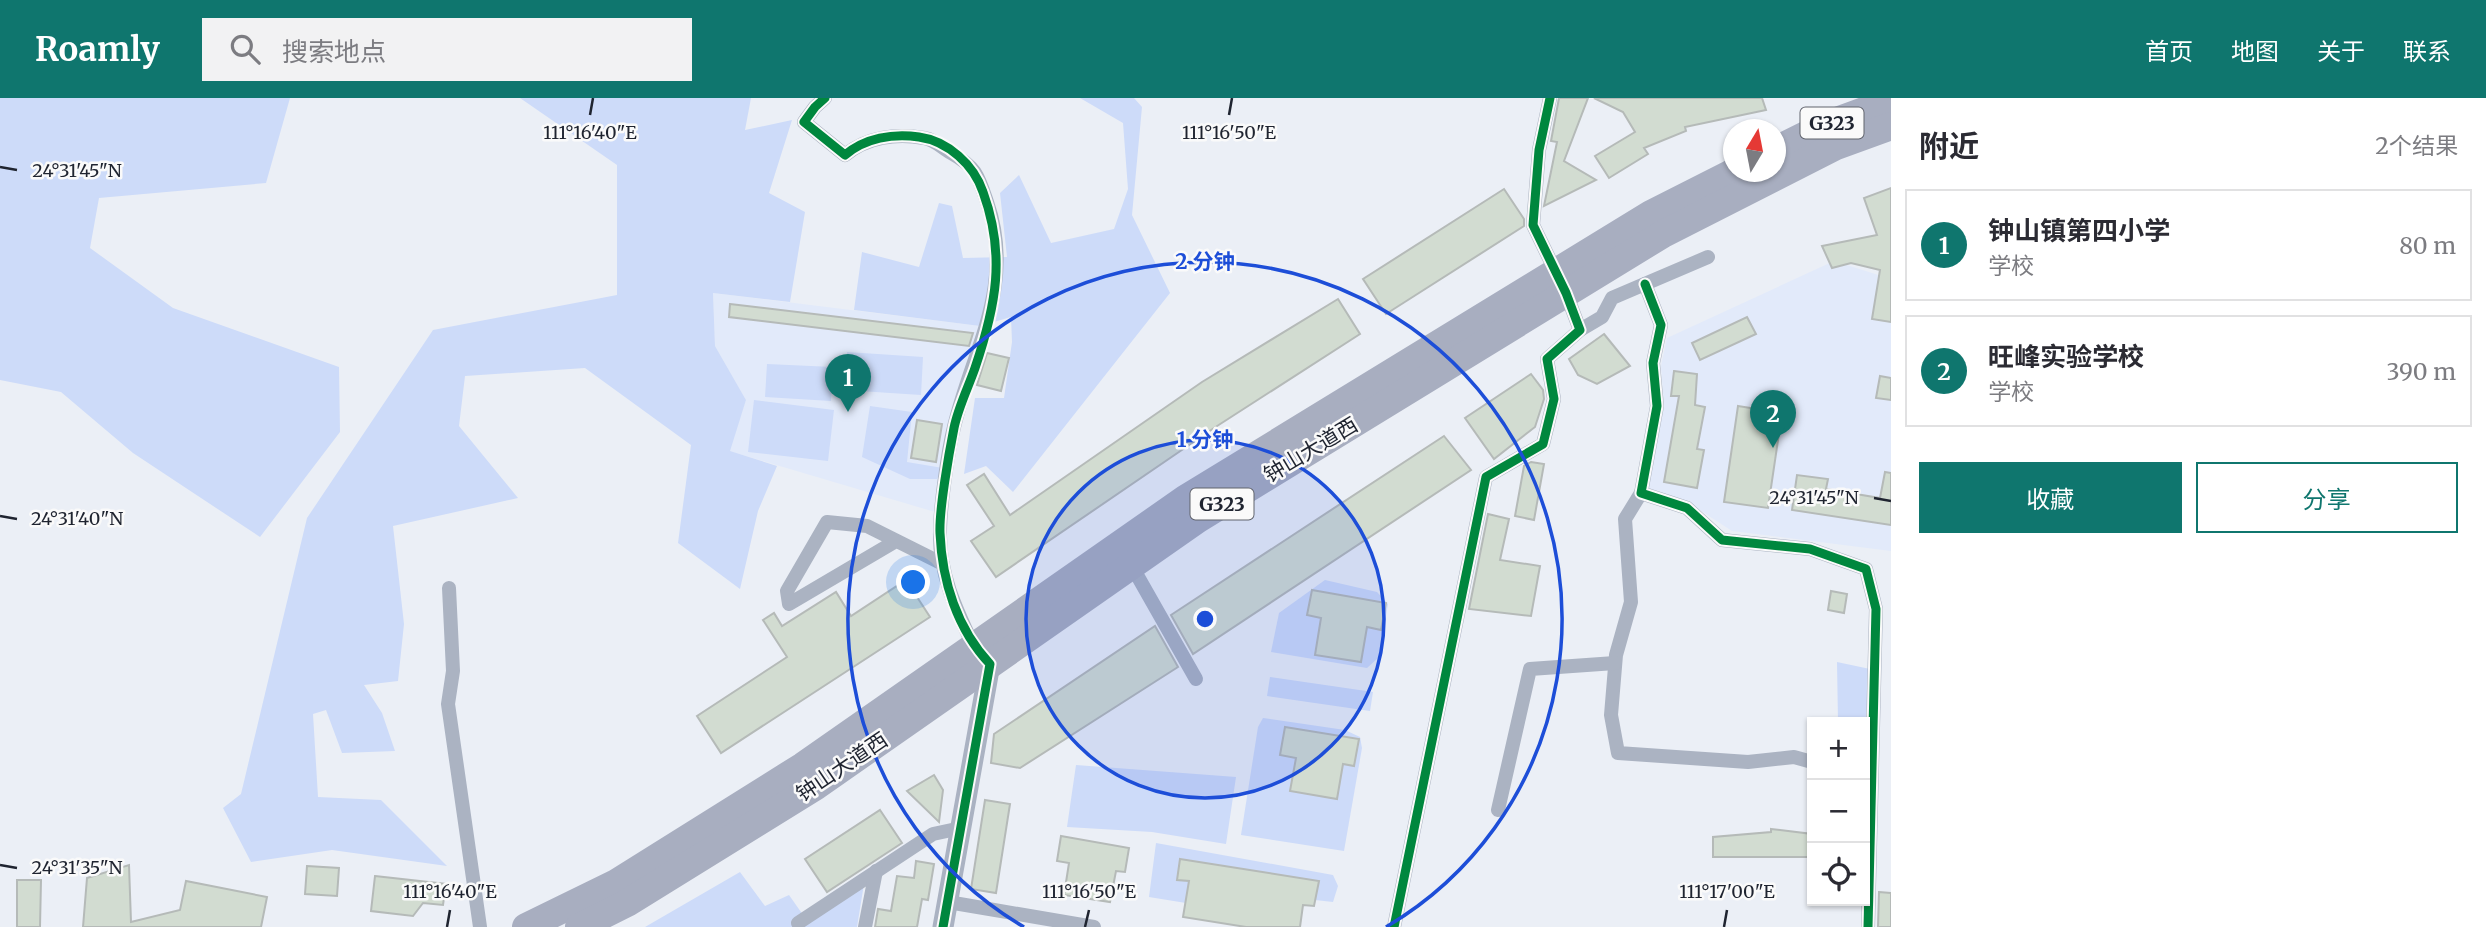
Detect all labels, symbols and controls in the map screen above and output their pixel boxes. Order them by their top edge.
search box [202,18,692,81]
text: Roamly [35,29,160,70]
icon: search [226,30,264,68]
text: 搜索地点 [282,35,386,68]
text: 首页 [2145,36,2193,67]
text: 地图 [2231,36,2279,67]
text: 关于 [2317,36,2365,67]
text: 联系 [2403,36,2451,67]
road number: G323 [1800,108,1864,139]
north arrow [1723,119,1786,182]
text: 111°16'40"E [543,121,637,144]
text: 111°16'50"E [1182,121,1277,144]
text: 附近 [1919,127,1979,165]
text: 2个结果 [2375,131,2458,160]
text: 24°31'45"N [32,159,122,182]
text: 钟山镇第四小学 [1988,214,2170,247]
text: 1 [1939,231,1949,260]
text: 80 m [2399,231,2456,260]
text: 2 分钟 [1175,248,1235,275]
text: 学校 [1988,251,2034,280]
text: 旺峰实验学校 [1988,340,2144,373]
pin: 1 [825,354,871,412]
text: 2 [1937,357,1951,386]
text: 390 m [2386,357,2456,386]
text: 学校 [1988,377,2034,406]
pin: 2 [1750,390,1796,448]
street label: 钟山大道西 [1259,411,1363,488]
text: 1 分钟 [1177,426,1233,453]
button: 收藏 [1919,462,2182,533]
button: 分享 [2196,462,2458,533]
text: 24°31'45"N [1769,486,1859,509]
road number: G323 [1190,488,1254,520]
text: 24°31'40"N [31,507,123,530]
your location [896,565,930,599]
centre of rings [1193,607,1217,631]
map controls [1807,717,1870,906]
button: + [1807,717,1870,780]
street label: 钟山大道西 [791,726,893,807]
button: − [1807,780,1870,843]
button: locate [1807,843,1870,906]
text: 24°31'35"N [32,856,123,879]
text: 111°16'40"E [403,880,497,903]
text: 111°16'50"E [1042,880,1137,903]
text: 111°17'00"E [1679,880,1775,903]

